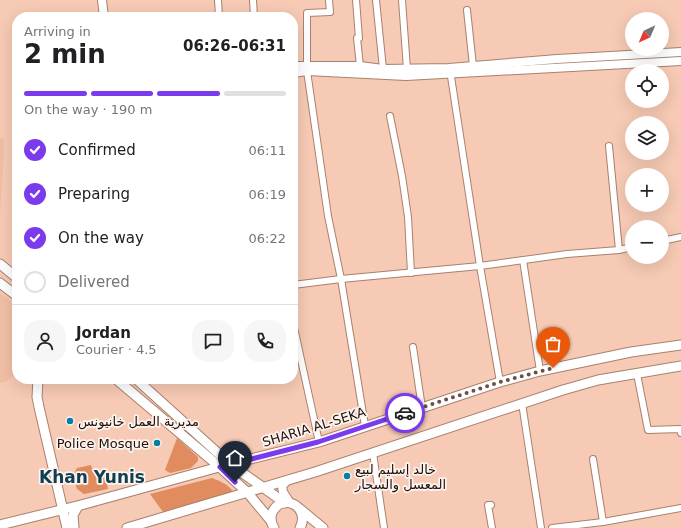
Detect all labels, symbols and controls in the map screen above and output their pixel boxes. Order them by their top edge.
north arrow [625,12,669,56]
map controls [625,12,669,264]
text: Arriving in [24,24,91,39]
text: 06:26–06:31 [183,37,286,55]
text: 2 min [24,39,106,69]
button: locate [625,64,669,108]
text: On the way · 190 m [24,102,152,117]
button: layers [625,116,669,160]
icon: check [24,139,46,161]
text: Confirmed [58,141,136,159]
text: 06:11 [249,143,286,158]
button: + [625,168,669,212]
icon: check [24,183,46,205]
text: Preparing [58,185,130,203]
text: 06:19 [249,187,286,202]
button: − [625,220,669,264]
icon: check [24,227,46,249]
text: On the way [58,229,144,247]
text: 06:22 [249,231,286,246]
text: Delivered [58,273,130,291]
button: person [24,320,66,362]
button: chat [192,320,234,362]
button: phone [244,320,286,362]
text: Jordan [76,324,131,342]
pin [536,327,570,368]
icon: bag [542,333,564,355]
text: Courier · 4.5 [76,342,157,357]
courier [385,393,425,433]
icon: car [394,402,416,424]
street label: SHARIA AL-SEKA [261,404,367,450]
place label: مديرية العمل خانيونس [78,414,199,430]
marker: مديرية العمل خانيونس [65,416,75,426]
place label: Police Mosque [57,436,149,451]
marker: Police Mosque [152,438,162,448]
pin [218,441,252,482]
icon: home [224,447,246,469]
place label: خالد إسليم لبيع المعسل والسجار [354,462,446,493]
district label: Khan Yunis [39,467,145,487]
marker: خالد إسليم لبيع المعسل والسجار [342,471,352,481]

